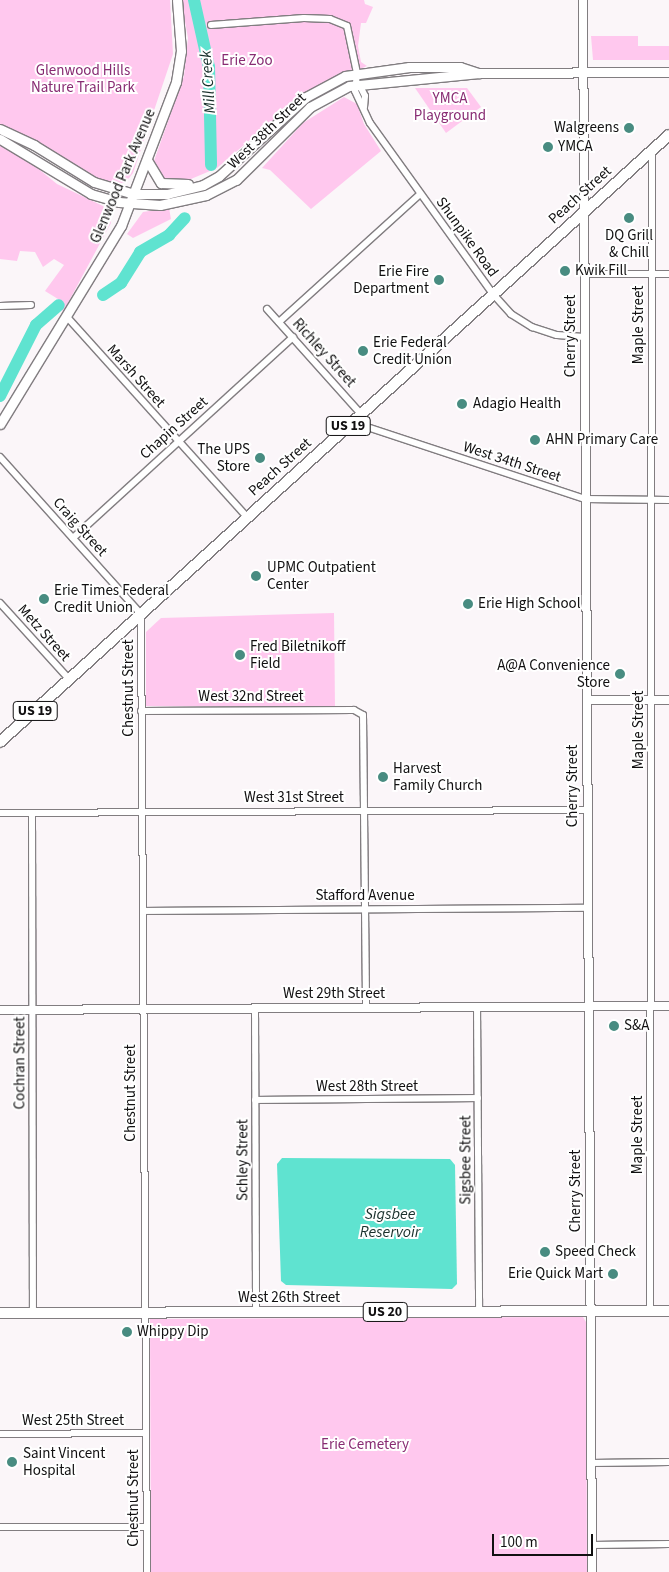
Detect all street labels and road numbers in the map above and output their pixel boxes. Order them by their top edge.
street label: West 38th Street [224,89,310,173]
street label: Glenwood Park Avenue [87,106,159,246]
street label: Peach Street [545,162,615,228]
street label: Shunpike Road [432,194,502,280]
street label: Maple Street [630,286,648,364]
street label: Cherry Street [562,295,580,377]
street label: Richley Street [288,315,360,391]
street label: Marsh Street [103,341,169,411]
street label: Chapin Street [136,393,212,463]
road number: US 19 [326,414,370,438]
street label: Peach Street [245,434,315,500]
street label: West 34th Street [461,438,563,486]
street label: Craig Street [49,494,111,560]
street label: Metz Street [14,601,74,665]
street label: Chestnut Street [120,639,138,737]
street label: West 32nd Street [198,688,304,706]
street label: Maple Street [630,691,648,769]
road number: US 19 [12,699,58,722]
street label: Cherry Street [564,745,582,827]
street label: West 31st Street [244,789,344,807]
street label: Stafford Avenue [315,887,415,905]
street label: West 29th Street [283,985,385,1003]
street label: Cochran Street [11,1017,29,1109]
street label: Chestnut Street [122,1044,140,1142]
street label: West 28th Street [316,1078,418,1096]
street label: Maple Street [629,1096,647,1174]
street label: Sigsbee Street [457,1115,475,1205]
street label: Schley Street [234,1119,252,1201]
street label: Cherry Street [567,1150,585,1232]
street label: West 26th Street [238,1289,340,1307]
road number: US 20 [362,1300,408,1324]
street label: West 25th Street [22,1412,124,1430]
street label: Chestnut Street [125,1449,143,1547]

